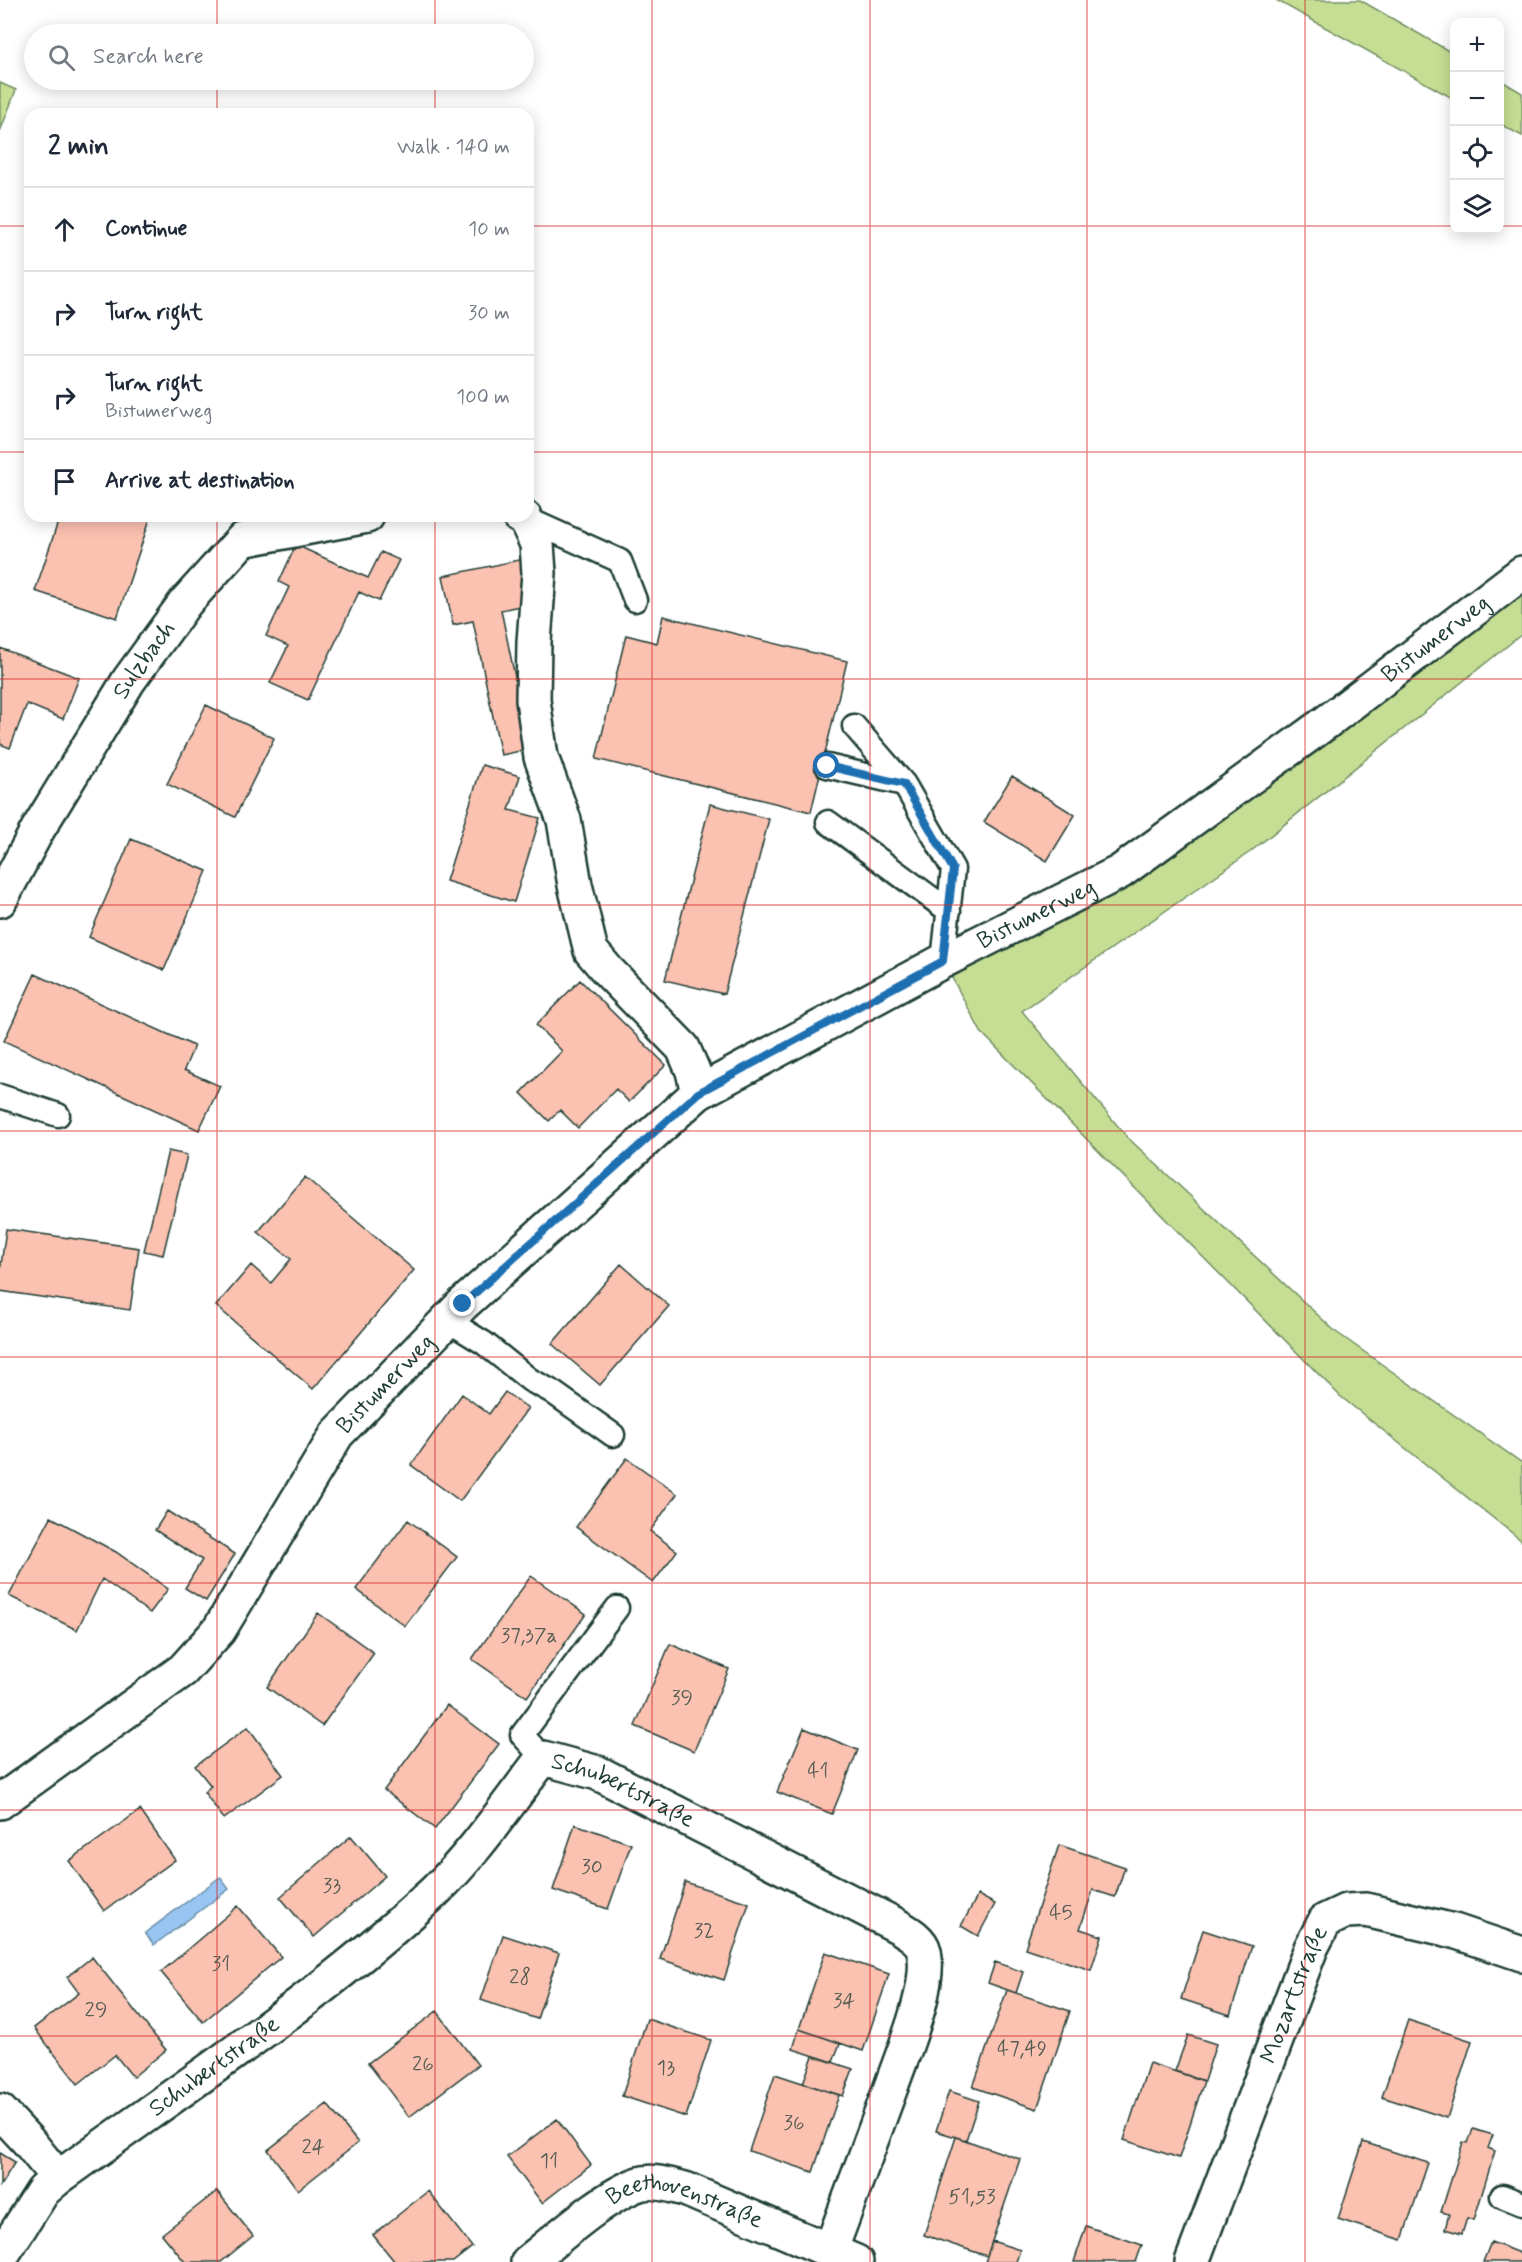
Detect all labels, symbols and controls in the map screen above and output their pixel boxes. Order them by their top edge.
map controls [1450,18,1504,234]
button: + [1450,18,1504,72]
search box [24,24,534,90]
icon: search [45,41,78,74]
text: Search here [93,43,204,71]
button: − [1450,72,1504,126]
button: locate [1450,126,1504,180]
text: 2 min [48,130,109,164]
text: Walk · 140 m [397,134,510,161]
button: layers [1450,180,1504,234]
icon: ahead [48,213,81,246]
text: Continue [105,215,187,243]
text: 10 m [468,216,510,243]
icon: right [48,297,81,330]
text: Turn right [105,299,203,327]
text: 30 m [468,300,510,327]
text: Turn right [105,370,203,398]
icon: right [48,381,81,414]
text: 100 m [456,384,510,411]
text: Bistumerweg [105,398,212,425]
icon: arrive [48,465,81,498]
text: Arrive at destination [105,467,295,495]
street label: Bistumerweg [1375,588,1496,690]
street label: Sulzbach [105,615,182,705]
route start [813,752,839,778]
street label: Bistumerweg [972,871,1101,957]
route end [449,1290,475,1316]
street label: Bistumerweg [330,1327,441,1441]
house number: 37,37a [501,1622,557,1650]
house number: 39 [671,1684,693,1712]
street label: Schubertstraße [548,1745,700,1835]
house number: 41 [807,1757,829,1785]
house number: 30 [581,1853,603,1881]
house number: 33 [323,1872,341,1900]
house number: 45 [1049,1899,1073,1927]
house number: 32 [694,1917,714,1945]
street label: Mozartstraße [1253,1920,1335,2068]
house number: 31 [212,1950,230,1978]
house number: 28 [509,1963,531,1991]
house number: 34 [833,1987,855,2015]
house number: 29 [85,1996,107,2024]
street label: Schubertstraße [143,2009,286,2124]
house number: 47,49 [997,2035,1047,2063]
house number: 26 [412,2050,434,2078]
house number: 13 [657,2054,675,2082]
house number: 36 [783,2109,805,2137]
house number: 24 [301,2133,325,2161]
house number: 11 [540,2147,558,2175]
street label: Beethovenstraße [600,2166,768,2236]
house number: 51,53 [948,2183,996,2211]

